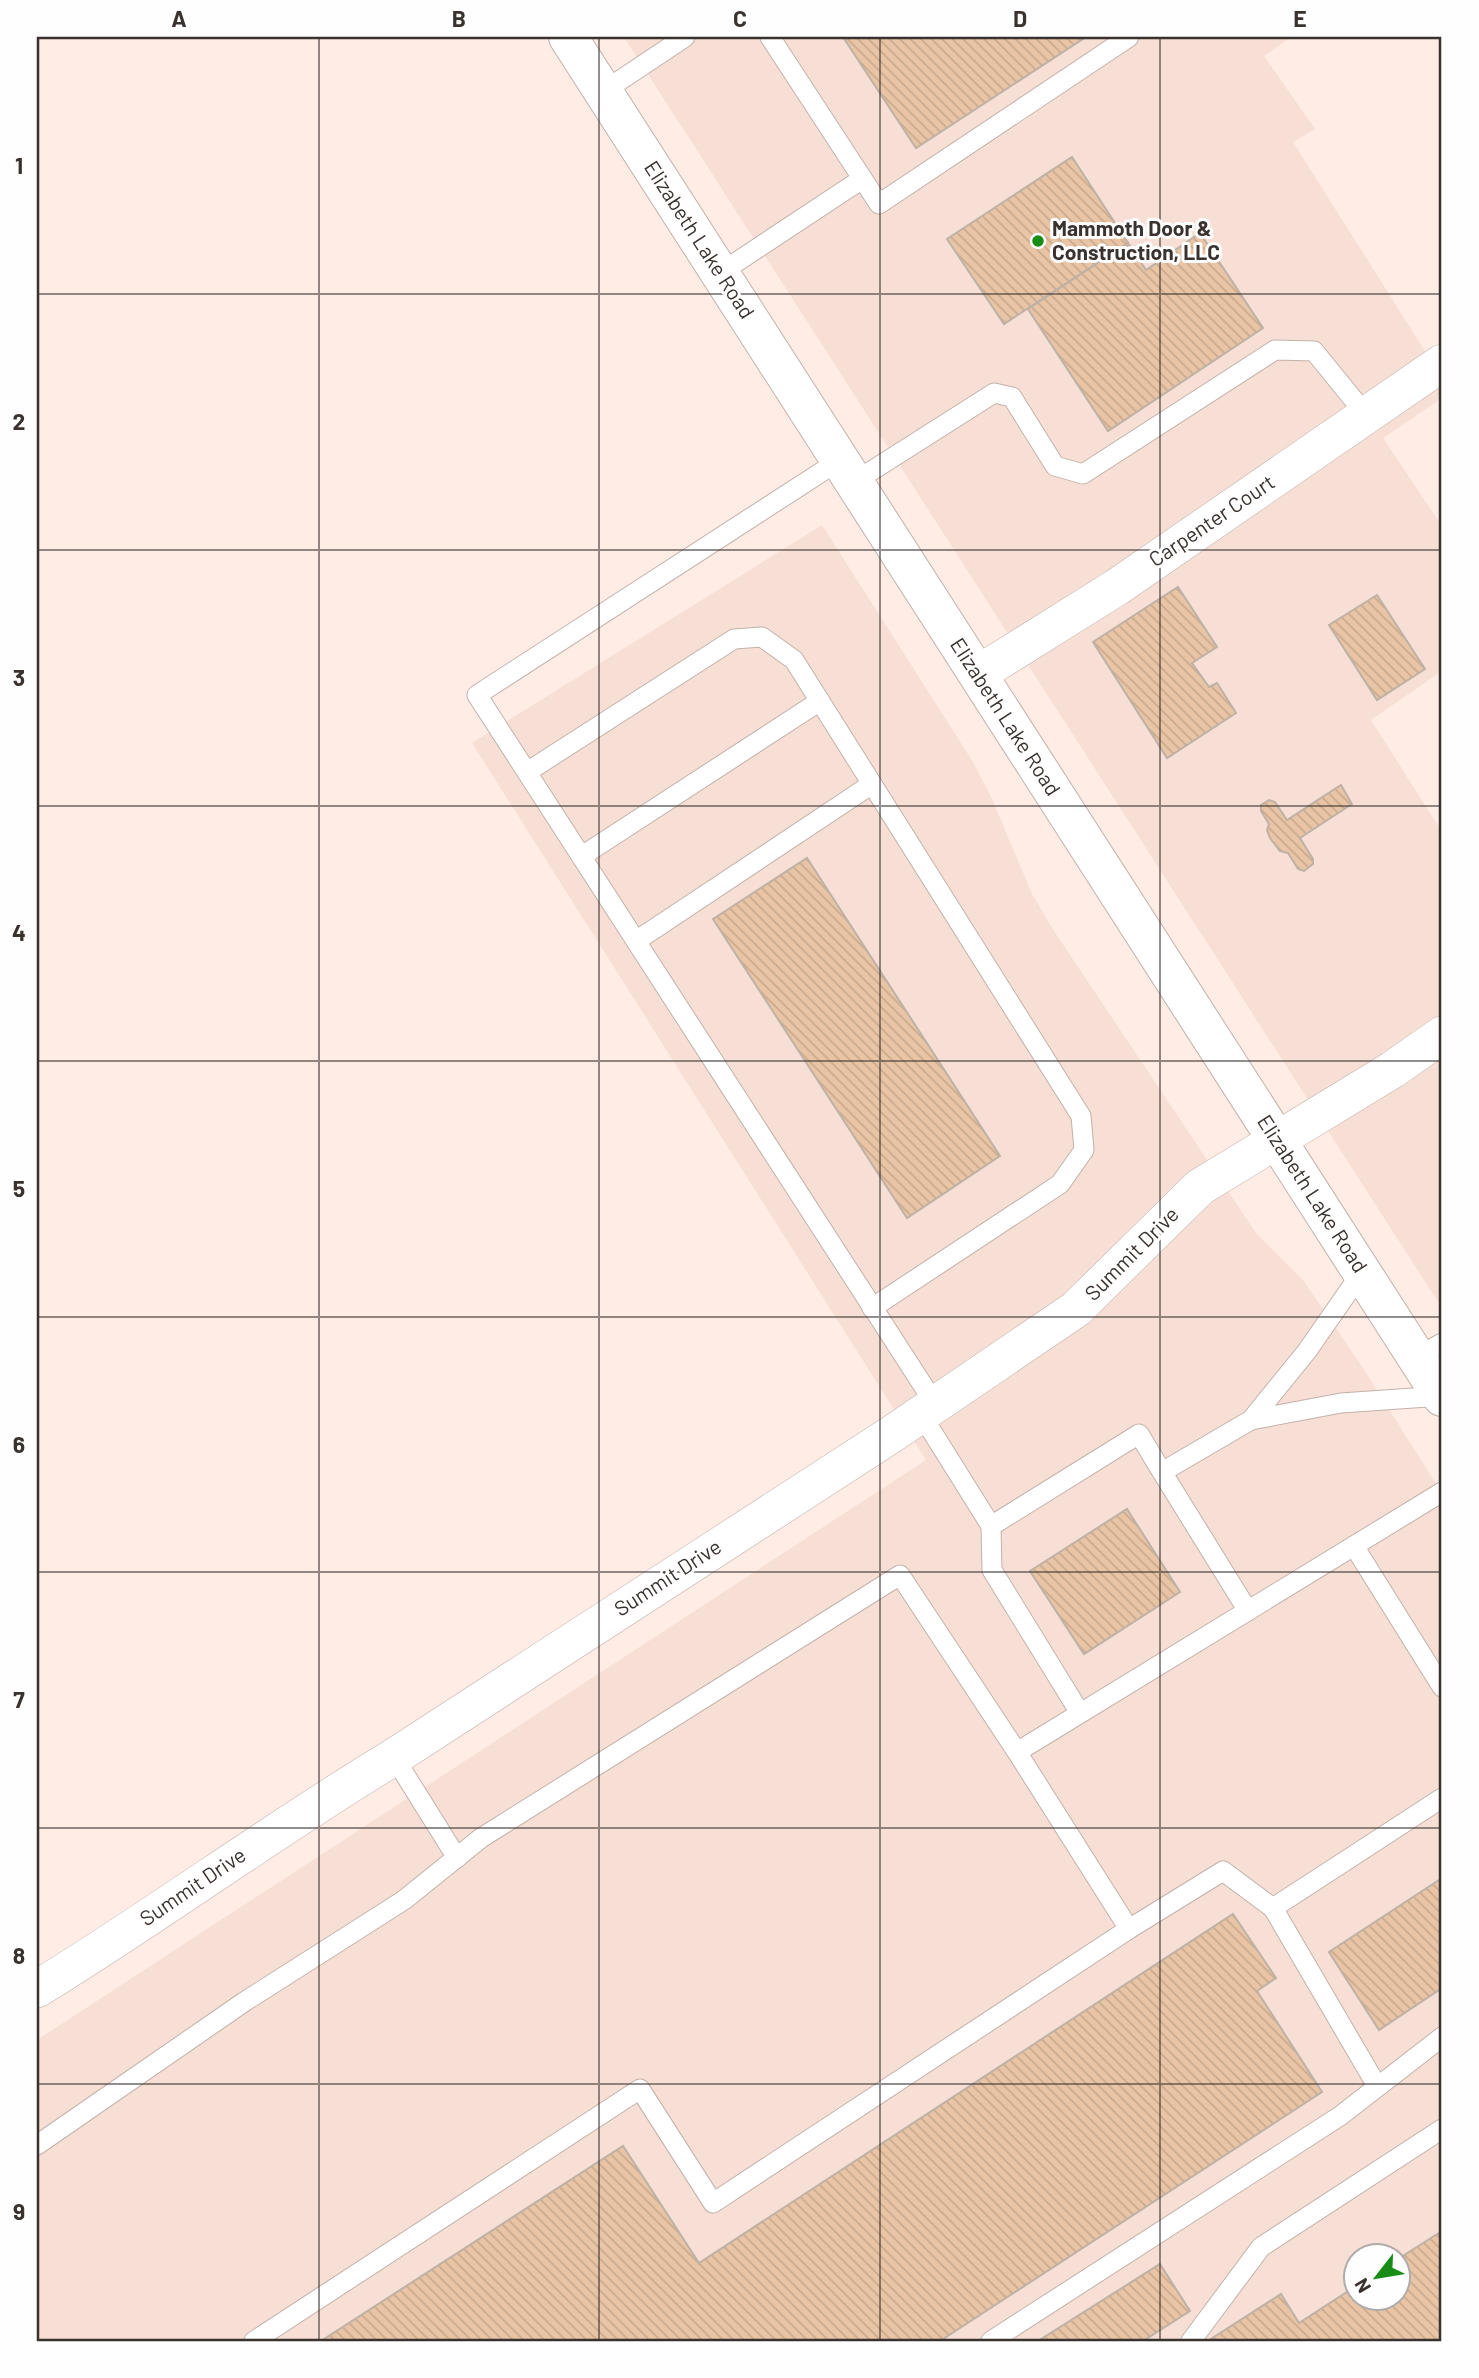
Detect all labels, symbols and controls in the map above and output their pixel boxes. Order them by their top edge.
text: A [171,4,187,32]
text: B [452,4,466,32]
text: C [733,4,747,32]
text: D [1013,4,1027,32]
text: E [1293,4,1307,32]
text: 1 [15,151,23,179]
street label: Elizabeth Lake Road [640,156,761,323]
place label: Mammoth Door & Construction, LLC [1052,215,1220,264]
marker: Mammoth Door & Construction, LLC [1030,233,1046,249]
text: 2 [13,407,25,435]
street label: Carpenter Court [1144,468,1279,571]
street label: Elizabeth Lake Road [946,633,1067,800]
text: 3 [13,663,25,691]
text: 4 [12,918,26,946]
street label: Elizabeth Lake Road [1253,1110,1374,1277]
text: 5 [13,1174,25,1202]
street label: Summit Drive [1079,1201,1183,1305]
text: 6 [13,1430,25,1458]
street label: Summit Drive [609,1533,725,1621]
text: 7 [13,1685,25,1713]
street label: Summit Drive [134,1841,250,1930]
text: 8 [13,1941,25,1969]
text: 9 [13,2197,25,2225]
north arrow [1342,2242,1412,2312]
text: N [1349,2275,1375,2297]

